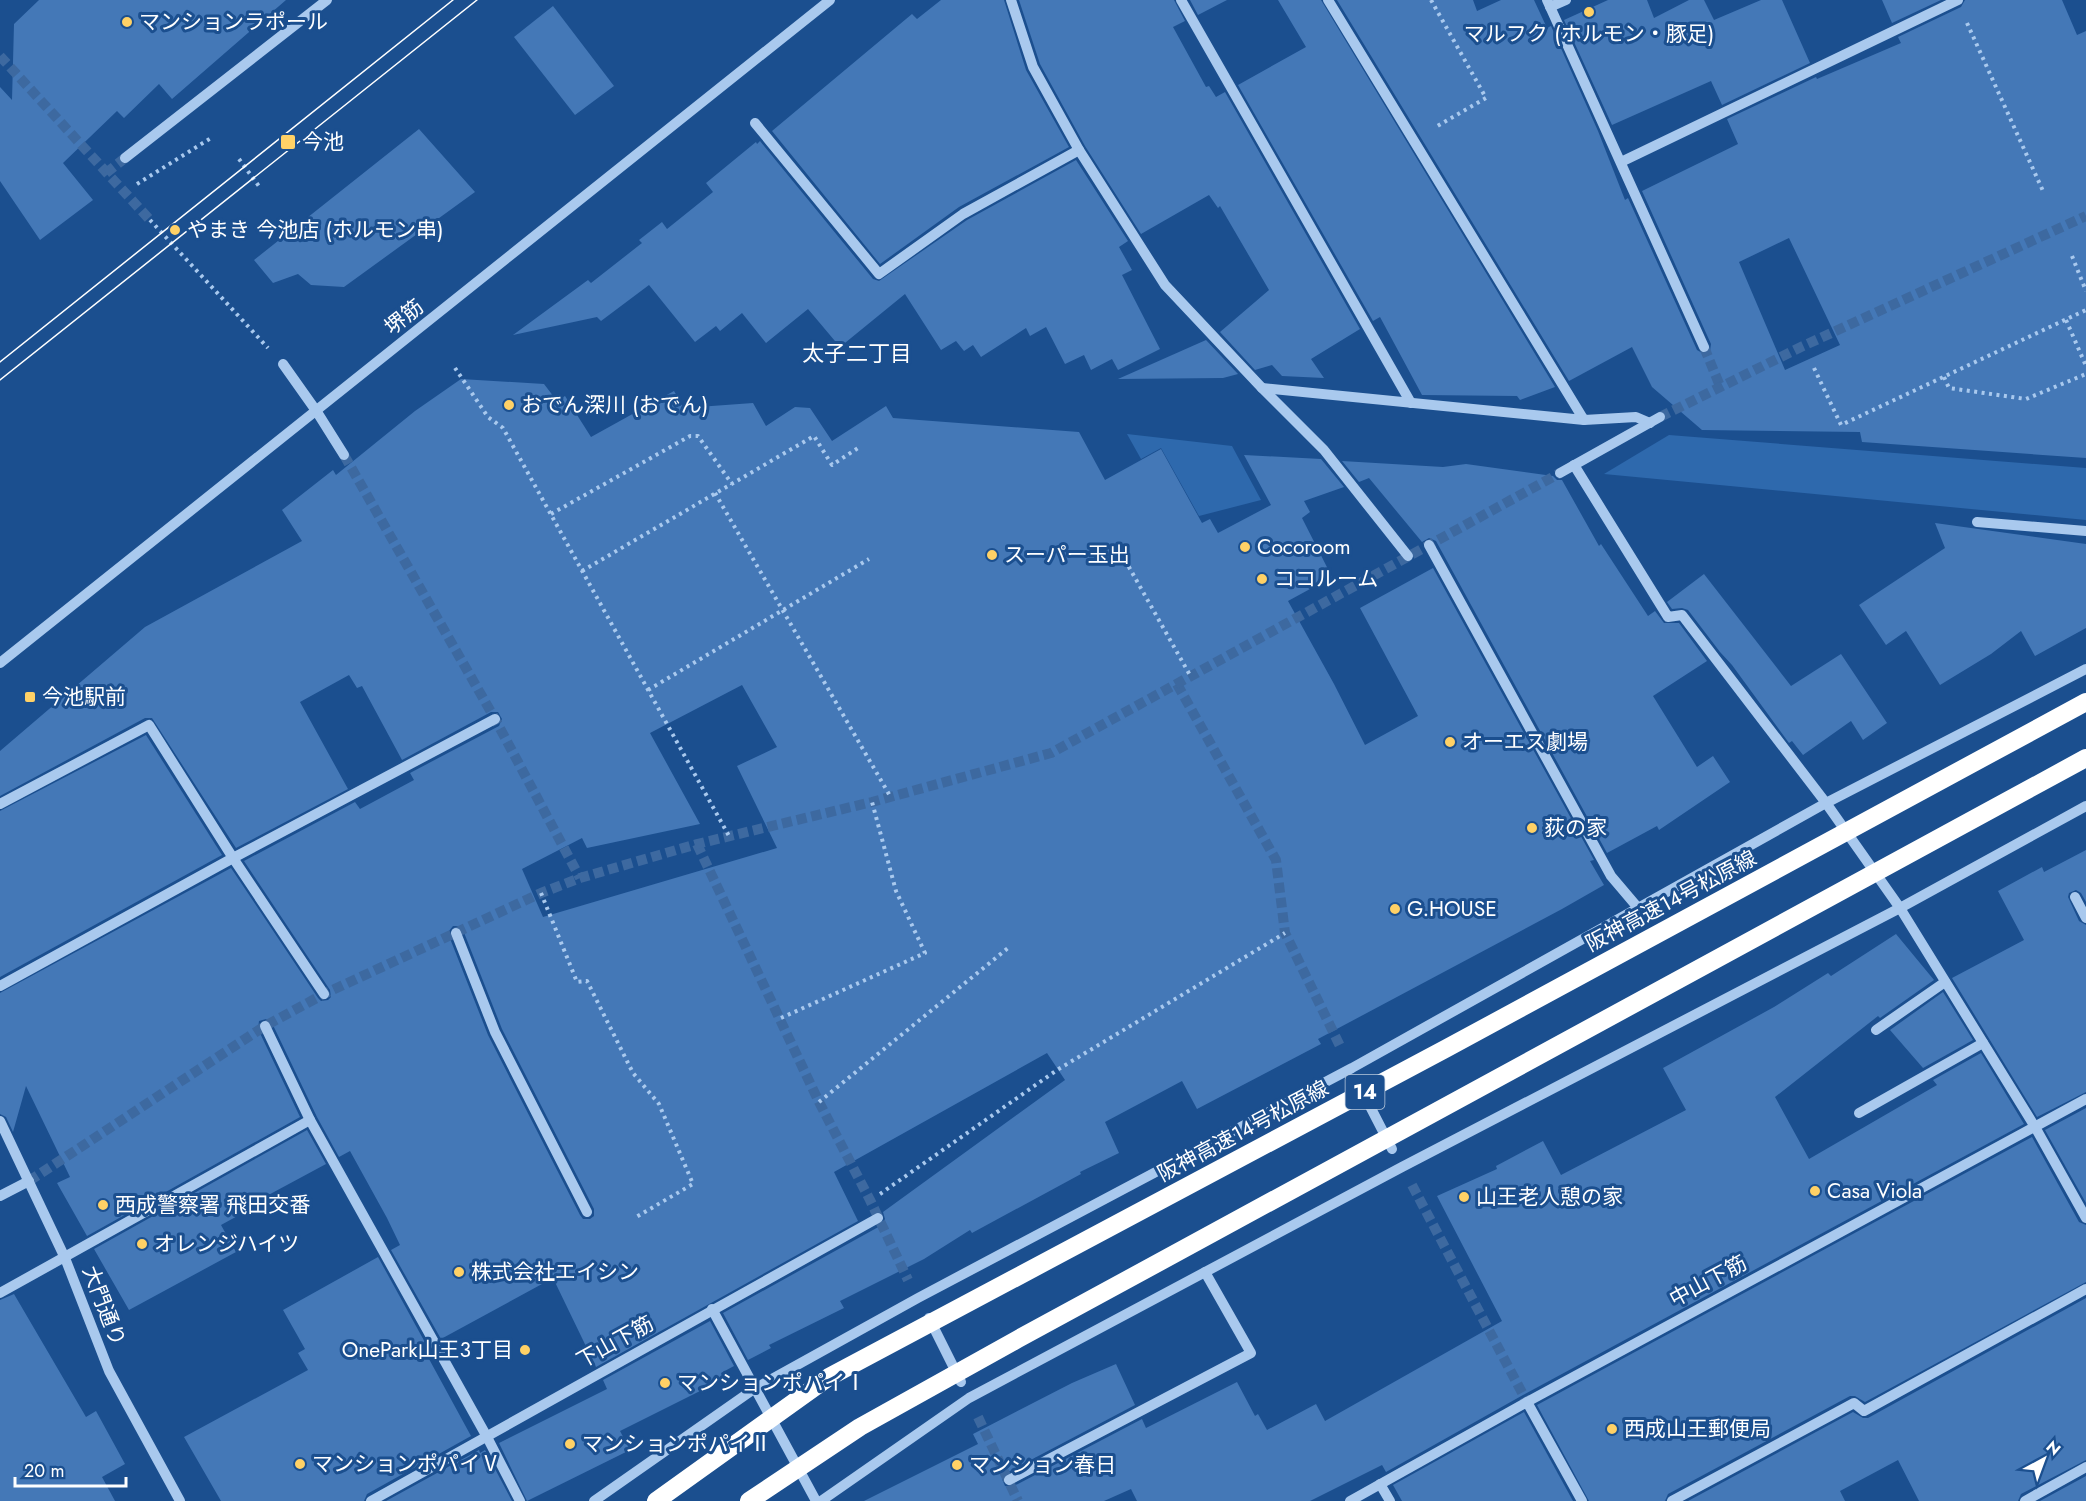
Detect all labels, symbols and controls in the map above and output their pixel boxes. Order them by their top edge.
marker: マルフク (ホルモン・豚足) [1582,5,1596,19]
place label: マンションラポール [139,7,328,37]
marker: マンションラポール [120,15,134,29]
place label: マルフク (ホルモン・豚足) [1464,19,1714,49]
place label: 今池 [302,127,344,157]
marker: 今池 [279,133,297,151]
place label: やまき 今池店 (ホルモン串) [187,215,444,245]
marker: やまき 今池店 (ホルモン串) [168,223,182,237]
street label: 堺筋 [378,292,430,342]
district label: 太子二丁目 [802,337,912,369]
place label: おでん深川 (おでん) [521,390,708,420]
marker: おでん深川 (おでん) [502,398,516,412]
place label: Cocoroom [1257,532,1351,562]
place label: スーパー玉出 [1004,540,1130,570]
marker: Cocoroom [1238,540,1252,554]
marker: スーパー玉出 [985,548,999,562]
place label: ココルーム [1274,564,1378,594]
marker: ココルーム [1255,572,1269,586]
place label: 今池駅前 [42,682,126,712]
marker: 今池駅前 [23,690,37,704]
place label: オーエス劇場 [1462,727,1588,757]
marker: オーエス劇場 [1443,735,1457,749]
place label: 荻の家 [1544,813,1607,843]
marker: 荻の家 [1525,821,1539,835]
street label: 阪神高速14号松原線 [1580,843,1762,959]
place label: G.HOUSE [1407,894,1497,924]
marker: G.HOUSE [1388,902,1402,916]
street label: 阪神高速14号松原線 [1152,1073,1334,1189]
road number: 14 [1346,1075,1384,1109]
place label: Casa Viola [1827,1176,1922,1206]
place label: 山王老人憩の家 [1476,1182,1623,1212]
marker: Casa Viola [1808,1184,1822,1198]
place label: 西成警察署 飛田交番 [115,1190,310,1220]
marker: 山王老人憩の家 [1457,1190,1471,1204]
marker: 西成警察署 飛田交番 [96,1198,110,1212]
place label: オレンジハイツ [154,1229,299,1259]
marker: オレンジハイツ [135,1237,149,1251]
street label: 中山下筋 [1664,1248,1752,1314]
place label: 株式会社エイシン [471,1257,639,1287]
street label: 大門通り [75,1261,133,1351]
marker: 株式会社エイシン [452,1265,466,1279]
street label: 下山下筋 [571,1309,659,1375]
place label: OnePark山王3丁目 [342,1335,513,1365]
marker: OnePark山王3丁目 [518,1343,532,1357]
place label: マンションポパイⅠ [677,1368,866,1398]
marker: マンションポパイⅠ [658,1376,672,1390]
place label: 西成山王郵便局 [1624,1414,1771,1444]
marker: 西成山王郵便局 [1605,1422,1619,1436]
place label: マンションポパイⅡ [582,1429,771,1459]
north arrow [2014,1429,2074,1489]
text: N [2041,1435,2066,1461]
marker: マンションポパイⅡ [563,1437,577,1451]
place label: マンションポパイⅤ [312,1449,501,1479]
scale bar [15,1450,126,1488]
place label: マンション春日 [969,1450,1116,1480]
marker: マンションポパイⅤ [293,1457,307,1471]
text: 20 m [24,1458,64,1484]
marker: マンション春日 [950,1458,964,1472]

